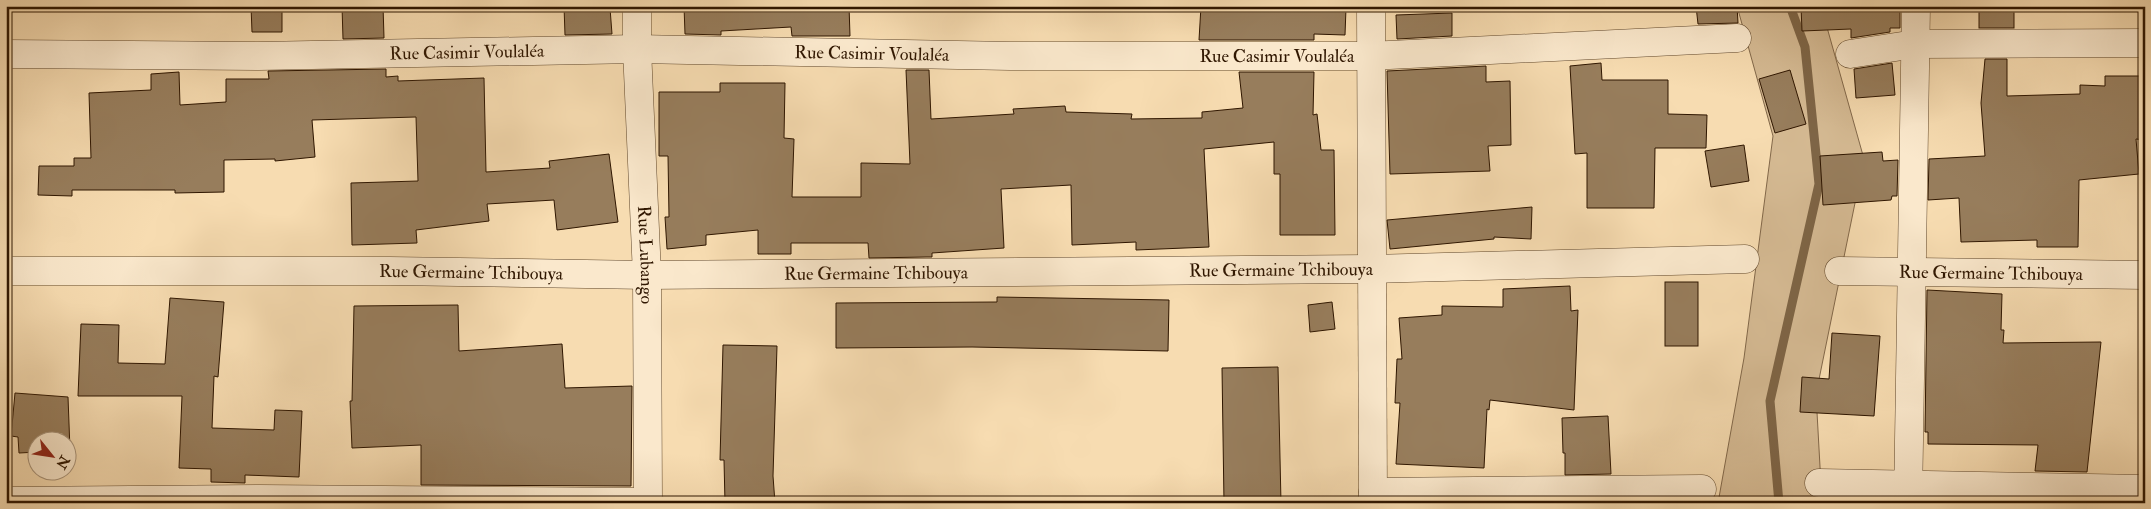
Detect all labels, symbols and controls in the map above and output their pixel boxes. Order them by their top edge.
street label: Rue Casimir Voulaléa [389,39,545,65]
street label: Rue Casimir Voulaléa [794,40,950,66]
street label: Rue Casimir Voulaléa [1199,45,1355,68]
street label: Rue Lubango [632,205,659,305]
street label: Rue Germaine Tchibouya [1189,257,1374,282]
street label: Rue Germaine Tchibouya [379,260,564,285]
street label: Rue Germaine Tchibouya [1899,260,2084,286]
street label: Rue Germaine Tchibouya [784,261,969,285]
north arrow [28,432,78,482]
text: N [52,452,74,472]

